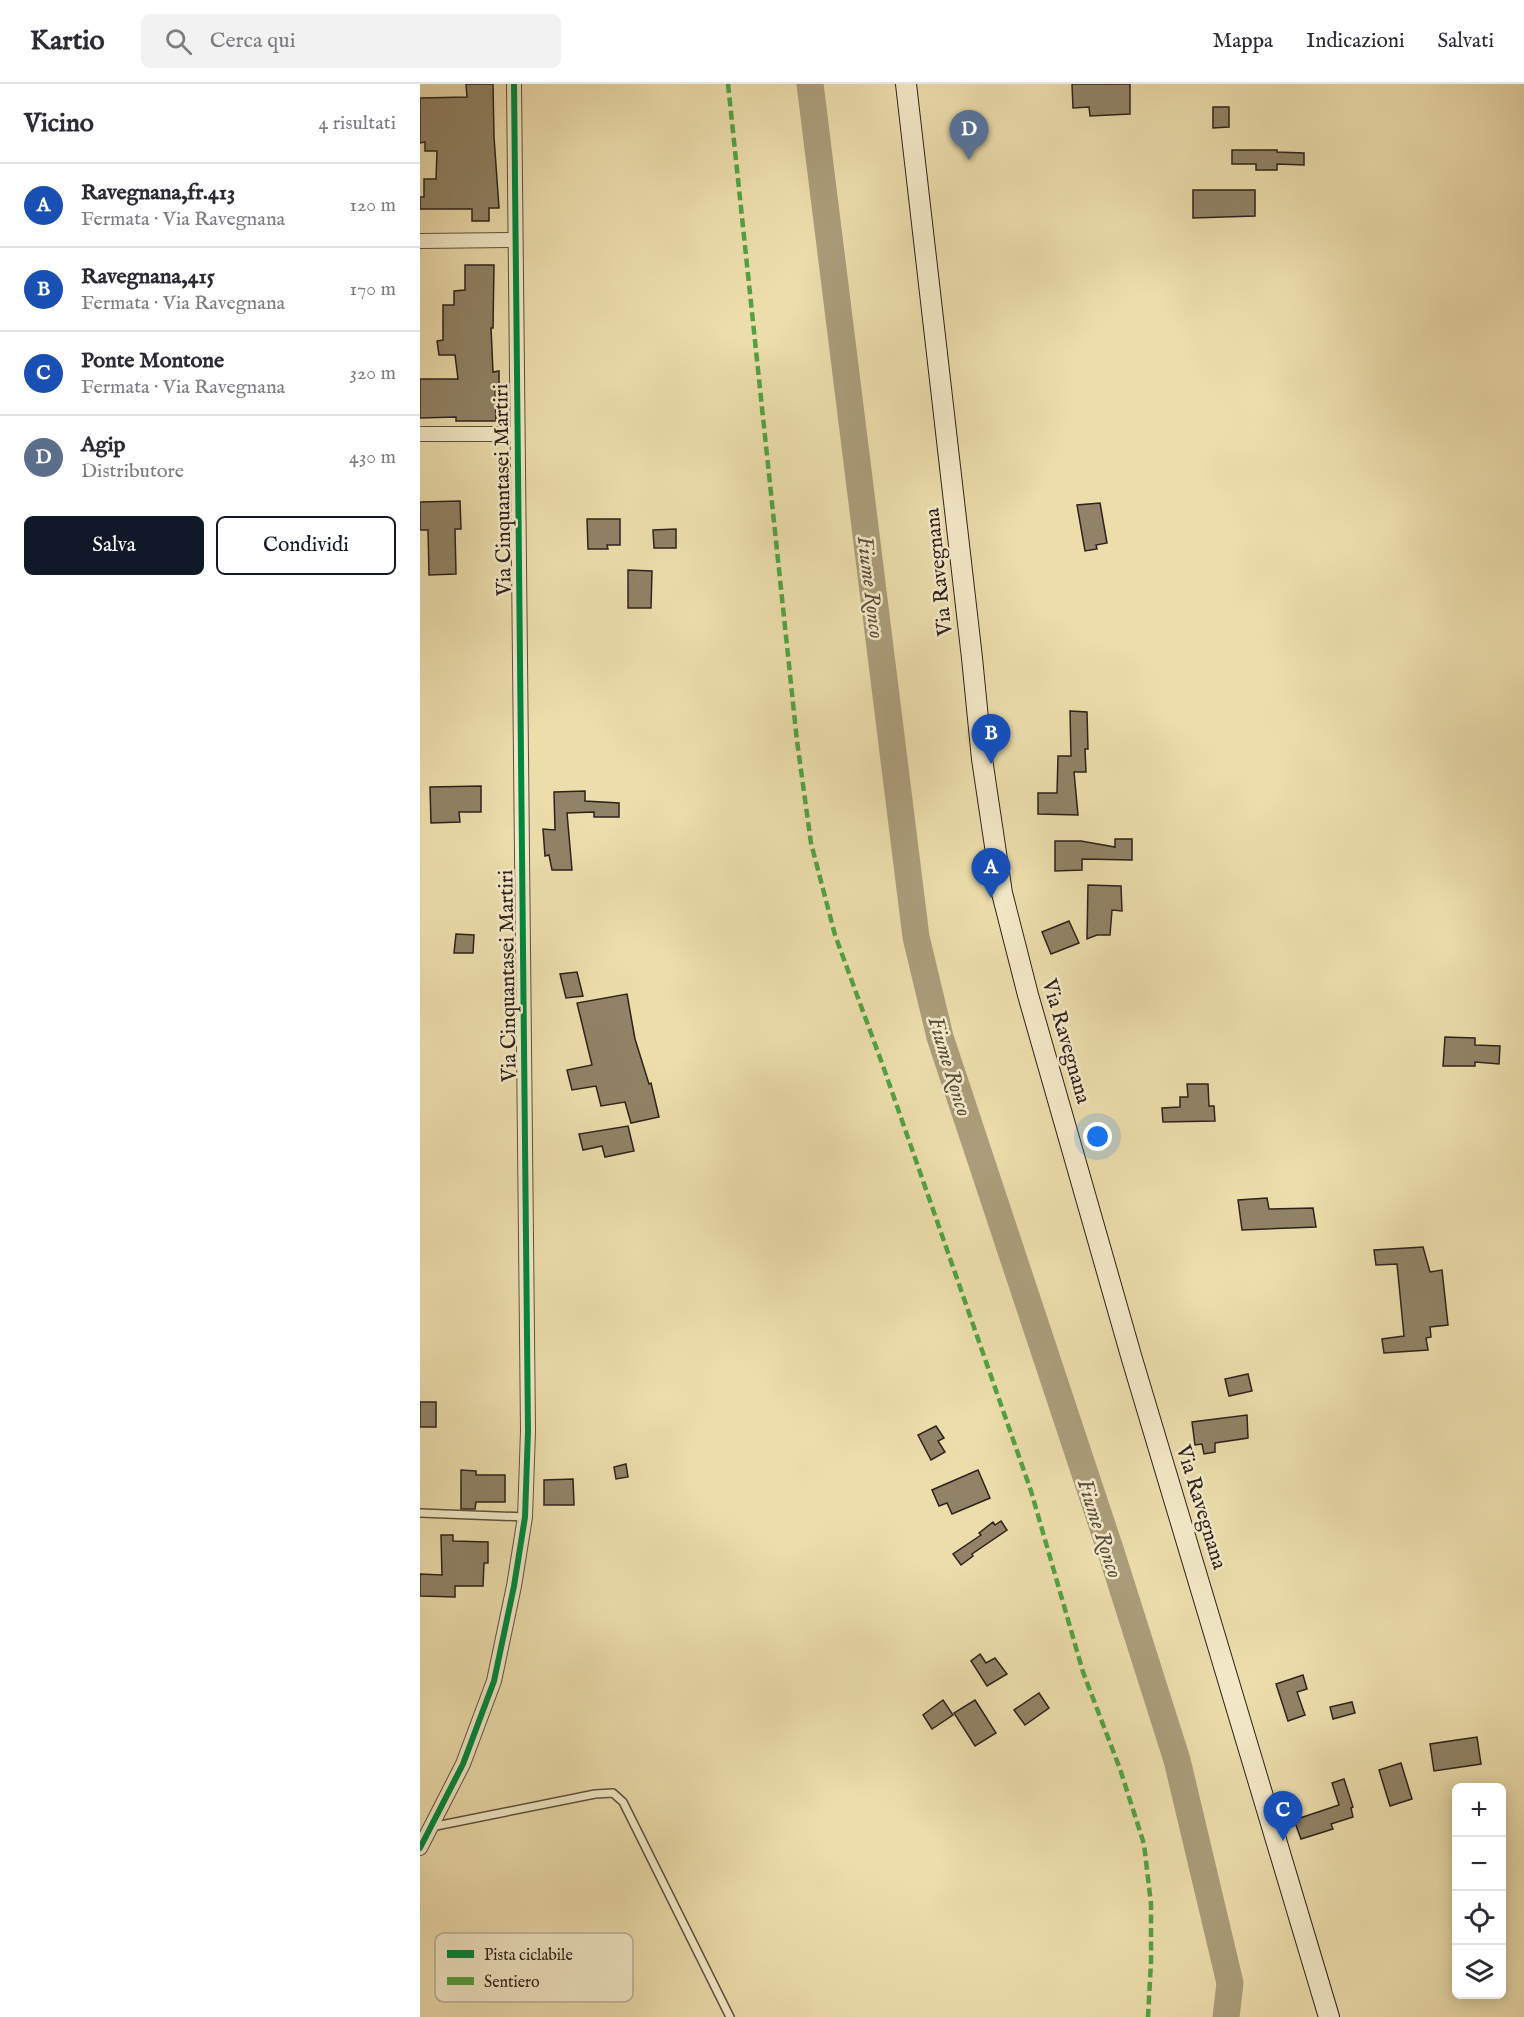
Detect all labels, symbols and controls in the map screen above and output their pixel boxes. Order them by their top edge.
search box [141,14,561,68]
text: Kartio [30,24,105,59]
icon: search [162,25,195,58]
text: Cerca qui [210,27,296,55]
text: Mappa [1213,28,1273,55]
text: Indicazioni [1306,28,1405,55]
text: Salvati [1438,28,1494,55]
text: Vicino [24,107,94,140]
pin: D [950,110,988,160]
text: 4 risultati [319,111,396,136]
text: Ravegnana,fr.413 [81,179,235,207]
text: A [37,193,50,218]
text: 120 m [350,193,396,218]
text: Fermata · Via Ravegnana [81,207,285,232]
text: Ravegnana,415 [81,263,215,291]
text: B [37,277,50,302]
text: 170 m [350,277,396,302]
text: Fermata · Via Ravegnana [81,291,285,316]
text: Ponte Montone [81,347,224,375]
text: C [36,361,51,386]
text: 320 m [350,361,396,386]
text: Fermata · Via Ravegnana [81,375,285,400]
street label: Via Cinquantasei Martiri [488,384,519,597]
text: Agip [81,431,126,459]
text: D [35,445,52,470]
text: 430 m [349,445,396,470]
text: Distributore [81,459,184,484]
street label: Via Ravegnana [919,506,960,638]
button: Salva [24,516,204,575]
button: Condividi [216,516,396,575]
water label: Fiume Ronco [850,534,890,640]
pin: B [972,714,1010,764]
pin: A [972,848,1010,898]
street label: Via Cinquantasei Martiri [493,870,524,1083]
street label: Via Ravegnana [1035,975,1096,1108]
water label: Fiume Ronco [921,1013,978,1120]
your location [1083,1122,1112,1151]
street label: Via Ravegnana [1169,1441,1233,1574]
water label: Fiume Ronco [1070,1475,1128,1582]
map controls [1452,1783,1506,1999]
button: + [1452,1783,1506,1837]
pin: C [1264,1792,1302,1841]
button: − [1452,1837,1506,1891]
button: locate [1452,1891,1506,1945]
legend [435,1933,633,2002]
button: layers [1452,1945,1506,1999]
text: Pista ciclabile [484,1946,573,1966]
text: Sentiero [484,1973,540,1993]

